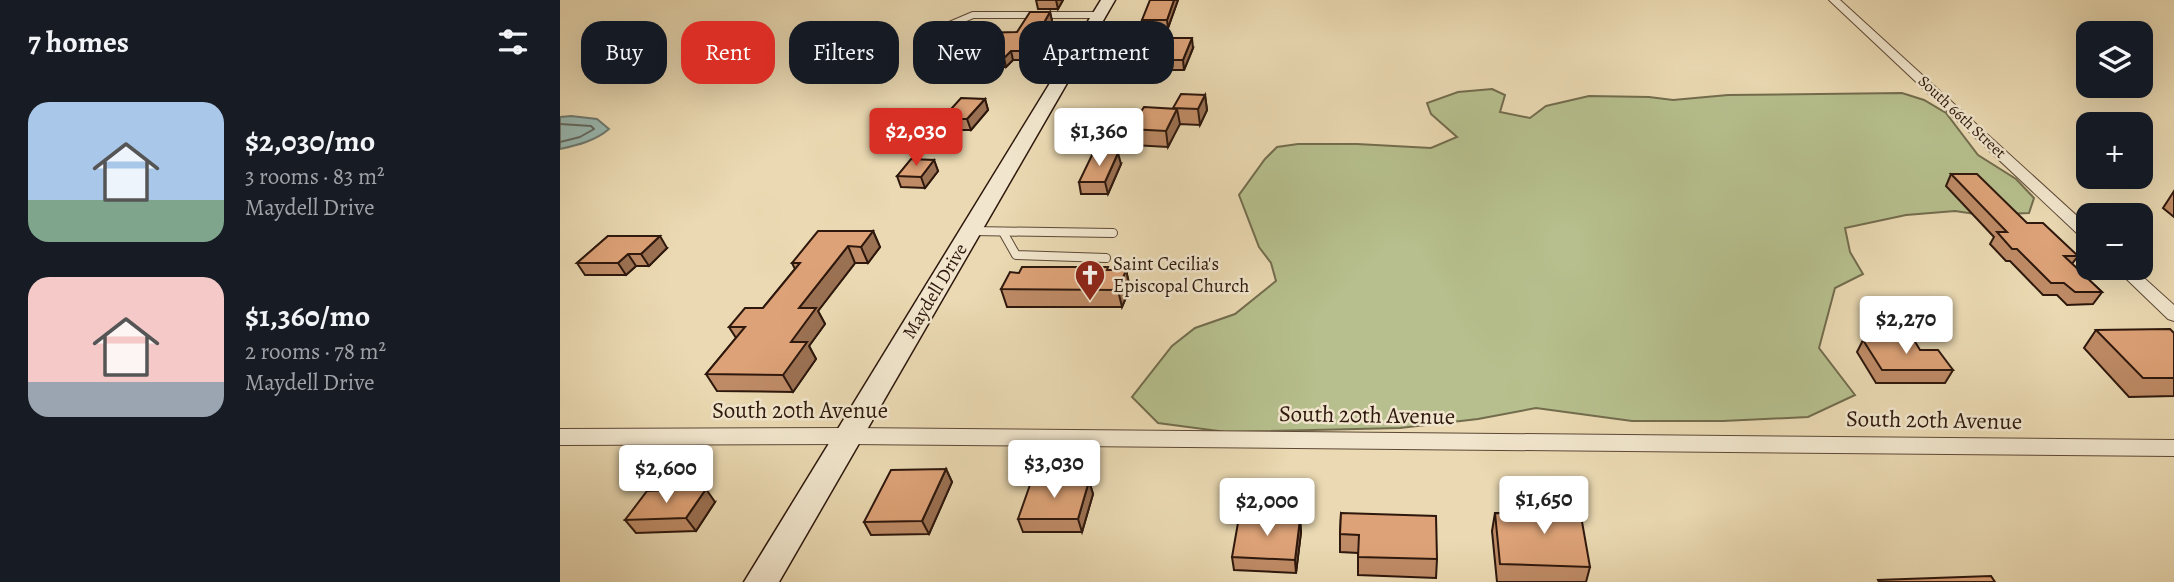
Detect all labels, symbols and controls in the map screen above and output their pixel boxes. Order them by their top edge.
chip: Buy [581,21,667,84]
chip: Rent [681,21,775,84]
chip: Filters [789,21,899,84]
chip: New [913,21,1005,84]
chip: Apartment [1019,21,1174,84]
map controls [2076,21,2153,280]
button: layers [2076,21,2153,98]
text: 7 homes [28,22,129,62]
icon: filters [494,23,532,61]
street label: South 66th Street [1913,70,2011,164]
pin: $2,030 [859,108,973,168]
pin: $1,360 [1042,108,1156,168]
button: + [2076,112,2153,189]
text: $2,030 [885,115,947,146]
text: $1,360 [1070,115,1128,146]
text: $2,030/mo [245,121,375,161]
icon: home [84,130,168,214]
text: 3 rooms · 83 m² [245,161,385,192]
text: Maydell Drive [245,192,375,223]
button: − [2076,203,2153,280]
street label: Maydell Drive [896,238,974,344]
place label: Saint Cecilia's Episcopal Church [1113,251,1249,299]
church icon: Saint Cecilia's Episcopal Church [1073,258,1107,302]
text: $1,360/mo [245,296,370,336]
pin: $2,270 [1849,296,1963,356]
text: $2,270 [1876,303,1936,334]
icon: home [84,305,168,389]
text: 2 rooms · 78 m² [245,336,386,367]
text: Maydell Drive [245,367,375,398]
street label: South 20th Avenue [712,395,888,426]
street label: South 20th Avenue [1279,398,1455,432]
street label: South 20th Avenue [1846,403,2022,437]
pin: $3,030 [997,440,1111,500]
pin: $2,600 [609,446,723,505]
text: $3,030 [1024,447,1084,478]
text: $2,600 [635,452,697,483]
pin: $1,650 [1487,476,1601,536]
pin: $2,000 [1210,478,1324,538]
text: $1,650 [1515,483,1573,514]
text: $2,000 [1236,485,1298,516]

